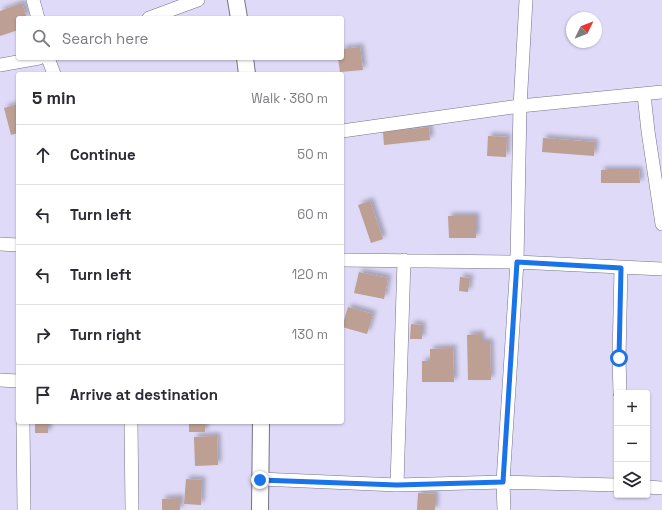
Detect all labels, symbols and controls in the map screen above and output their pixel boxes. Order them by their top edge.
north arrow [566,12,602,48]
search box [16,16,344,60]
icon: search [30,27,52,49]
text: Search here [62,29,148,48]
text: 5 min [32,87,76,109]
text: Walk · 360 m [251,90,328,107]
icon: ahead [32,144,54,166]
text: Continue [70,145,136,164]
text: 50 m [297,146,328,163]
icon: left [32,204,54,226]
text: Turn left [70,205,132,224]
text: 60 m [297,206,328,223]
icon: left [32,264,54,286]
text: Turn left [70,265,132,284]
text: 120 m [292,266,328,283]
icon: right [32,324,54,346]
text: Turn right [70,325,141,344]
text: 130 m [292,326,328,343]
route start [610,349,628,367]
icon: arrive [32,384,54,406]
text: Arrive at destination [70,385,218,404]
map controls [614,390,650,498]
button: + [614,390,650,426]
button: − [614,426,650,462]
button: layers [614,462,650,498]
route end [251,471,269,489]

